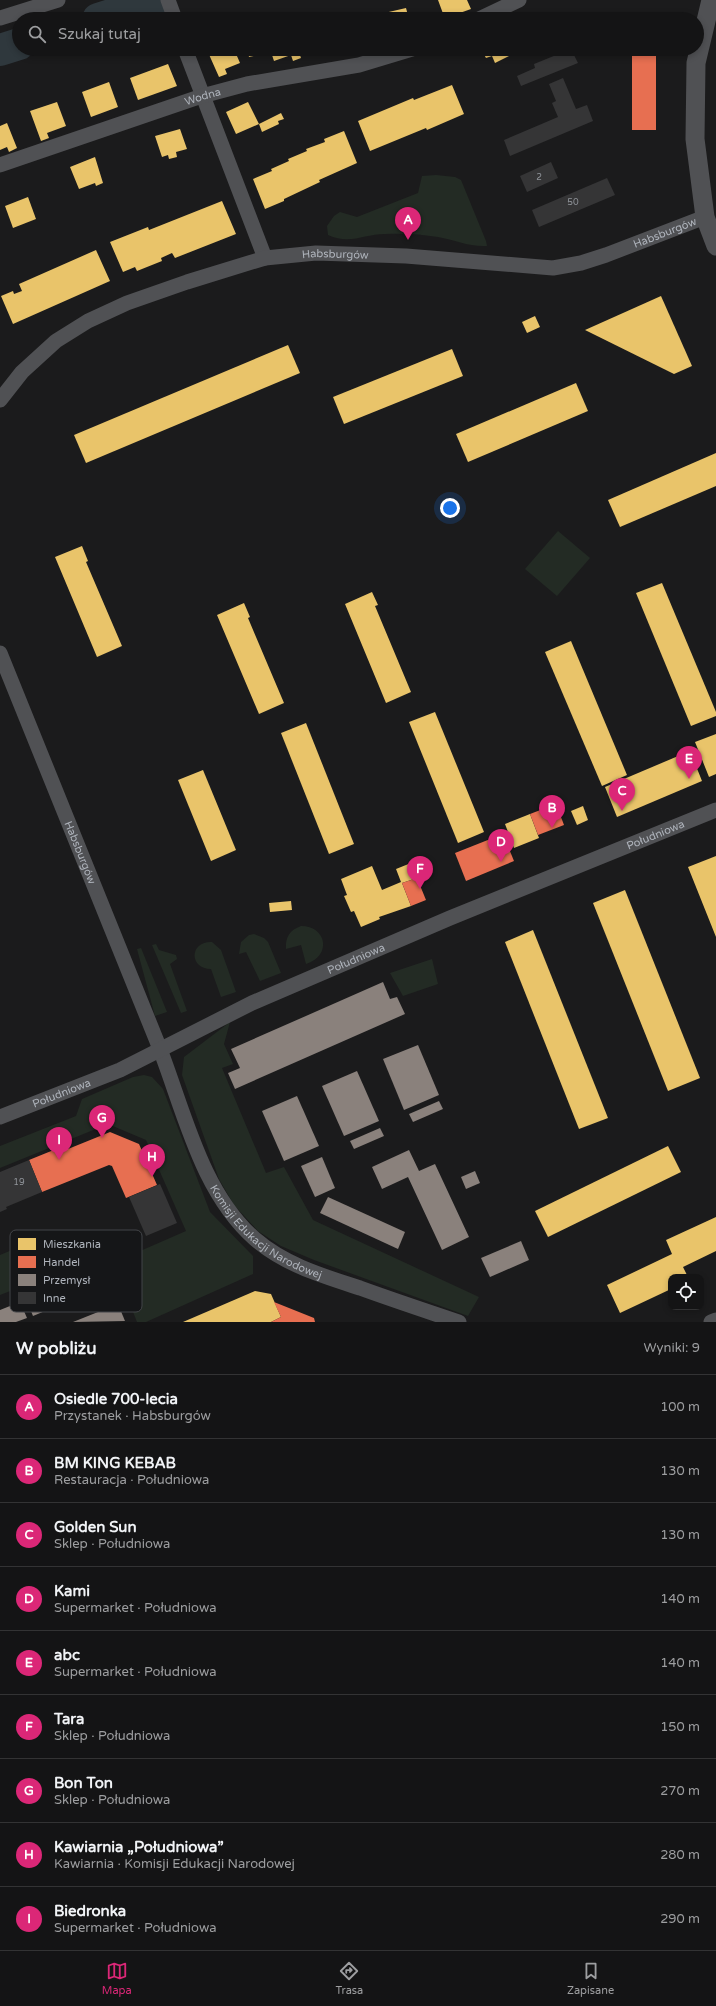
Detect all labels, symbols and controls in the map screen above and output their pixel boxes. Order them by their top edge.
search box [12,12,704,56]
icon: search [26,23,48,45]
text: Szukaj tutaj [58,25,141,43]
street label: Wodna [183,85,222,108]
house number: 2 [536,172,542,183]
house number: 50 [567,197,579,208]
pin: A [395,207,421,240]
street label: Habsburgów [631,214,699,250]
street label: Habsburgów [301,246,369,261]
your location [440,498,460,518]
pin: E [676,746,702,779]
pin: C [609,778,635,811]
pin: B [539,795,565,828]
street label: Południowa [624,817,686,852]
street label: Habsburgów [62,819,99,886]
pin: D [488,829,514,862]
pin: F [407,856,433,889]
street label: Południowa [325,940,387,976]
street label: Południowa [31,1076,92,1110]
pin: G [89,1105,115,1138]
pin: I [46,1127,72,1160]
pin: H [139,1144,165,1177]
house number: 19 [13,1177,25,1188]
street label: Komisji Edukacji Narodowej [208,1182,324,1281]
legend [10,1230,142,1312]
text: Mieszkania [43,1238,101,1251]
text: Handel [43,1256,80,1269]
text: Przemysł [43,1274,90,1287]
map controls [668,1274,704,1310]
button: locate [668,1274,704,1310]
text: Inne [43,1292,66,1305]
text: W pobliżu [16,1338,97,1359]
text: Wyniki: 9 [644,1340,700,1356]
text: Osiedle 700-lecia [54,1390,178,1408]
text: A [24,1399,34,1415]
text: 100 m [660,1399,700,1415]
text: Przystanek · Habsburgów [54,1408,211,1424]
text: BM KING KEBAB [54,1454,176,1472]
text: B [24,1463,34,1479]
text: 130 m [660,1463,700,1479]
text: Restauracja · Południowa [54,1472,209,1488]
text: Golden Sun [54,1518,137,1536]
text: C [24,1527,34,1543]
text: 130 m [660,1527,700,1543]
text: Sklep · Południowa [54,1536,170,1552]
text: Kami [54,1582,90,1600]
text: D [24,1591,34,1607]
text: 140 m [660,1591,700,1607]
text: Supermarket · Południowa [54,1600,216,1616]
text: abc [54,1646,80,1664]
text: E [25,1655,33,1671]
text: 140 m [660,1655,700,1671]
text: Supermarket · Południowa [54,1664,216,1680]
text: Tara [54,1710,85,1728]
text: F [25,1719,33,1735]
text: 150 m [660,1719,700,1735]
text: Sklep · Południowa [54,1728,170,1744]
text: Bon Ton [54,1774,113,1792]
text: G [24,1783,34,1799]
text: 270 m [660,1783,700,1799]
text: Sklep · Południowa [54,1792,170,1808]
text: Kawiarnia „Południowa” [54,1838,224,1856]
text: H [24,1847,34,1863]
text: 280 m [660,1847,700,1863]
text: Kawiarnia · Komisji Edukacji Narodowej [54,1856,295,1872]
text: Biedronka [54,1902,126,1920]
text: I [27,1911,31,1927]
text: 290 m [660,1911,700,1927]
text: Supermarket · Południowa [54,1920,216,1936]
tab: Mapa [102,1960,132,1997]
tab: Trasa [335,1960,363,1997]
tab: Zapisane [567,1960,614,1997]

